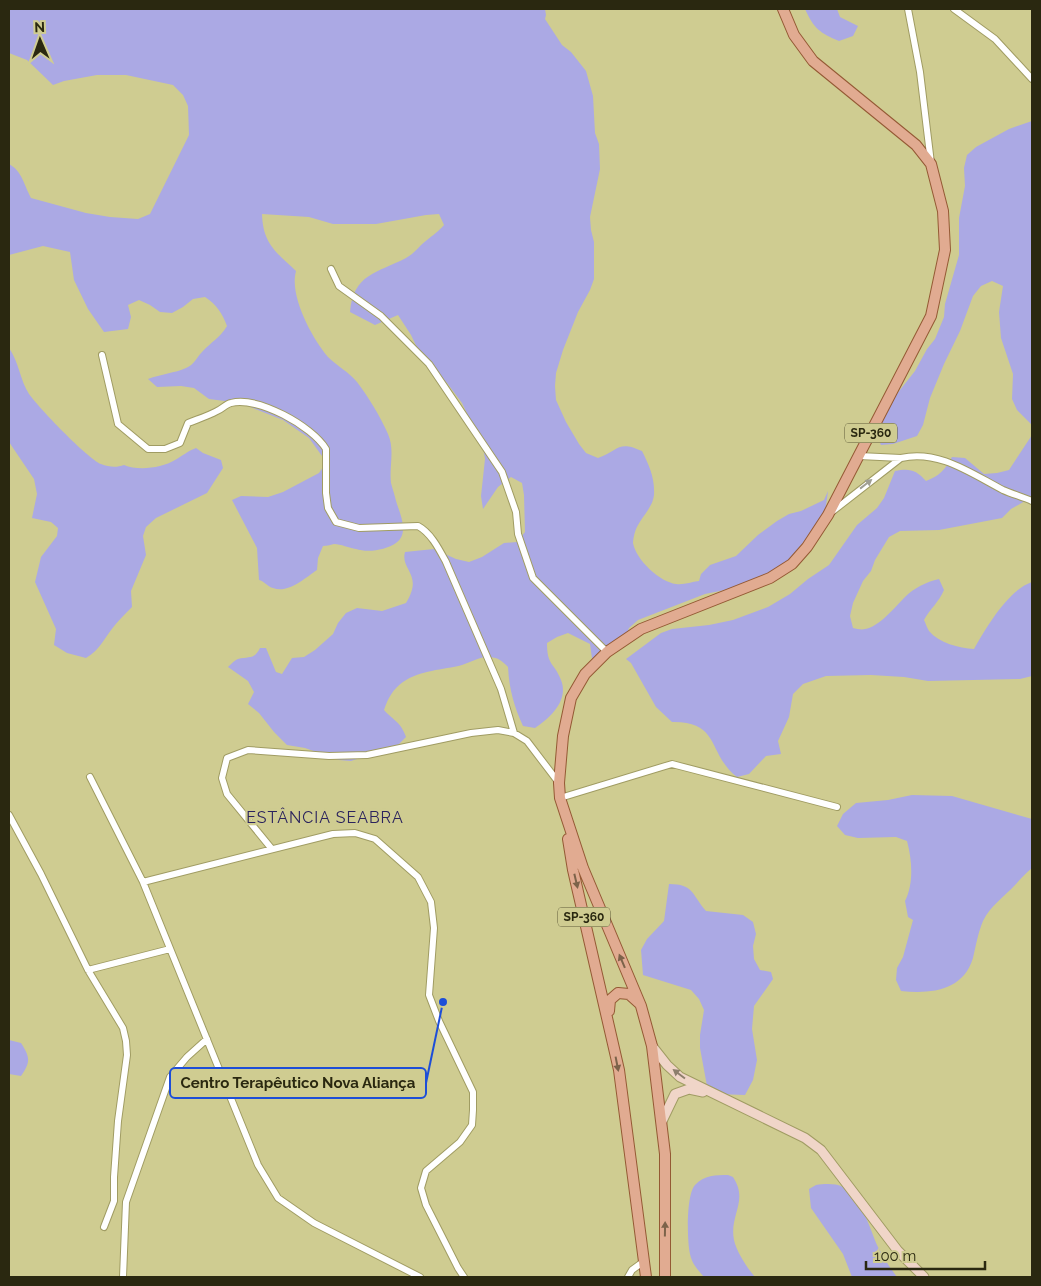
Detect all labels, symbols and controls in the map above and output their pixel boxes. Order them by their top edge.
north arrow [15,15,65,65]
text: N [34,19,45,35]
road number: SP-360 [845,423,897,442]
one-way arrow [859,479,872,490]
district label: ESTÂNCIA SEABRA [246,807,404,827]
one-way arrow [572,874,580,889]
road number: SP-360 [558,908,610,926]
one-way arrow [618,954,626,968]
one-way arrow [614,1057,622,1073]
callout: Centro Terapêutico Nova Aliança [170,1068,426,1098]
one-way arrow [672,1069,686,1079]
text: Centro Terapêutico Nova Aliança [181,1074,416,1092]
one-way arrow [661,1220,669,1236]
scale bar [866,1238,985,1270]
text: 100 m [874,1247,916,1265]

